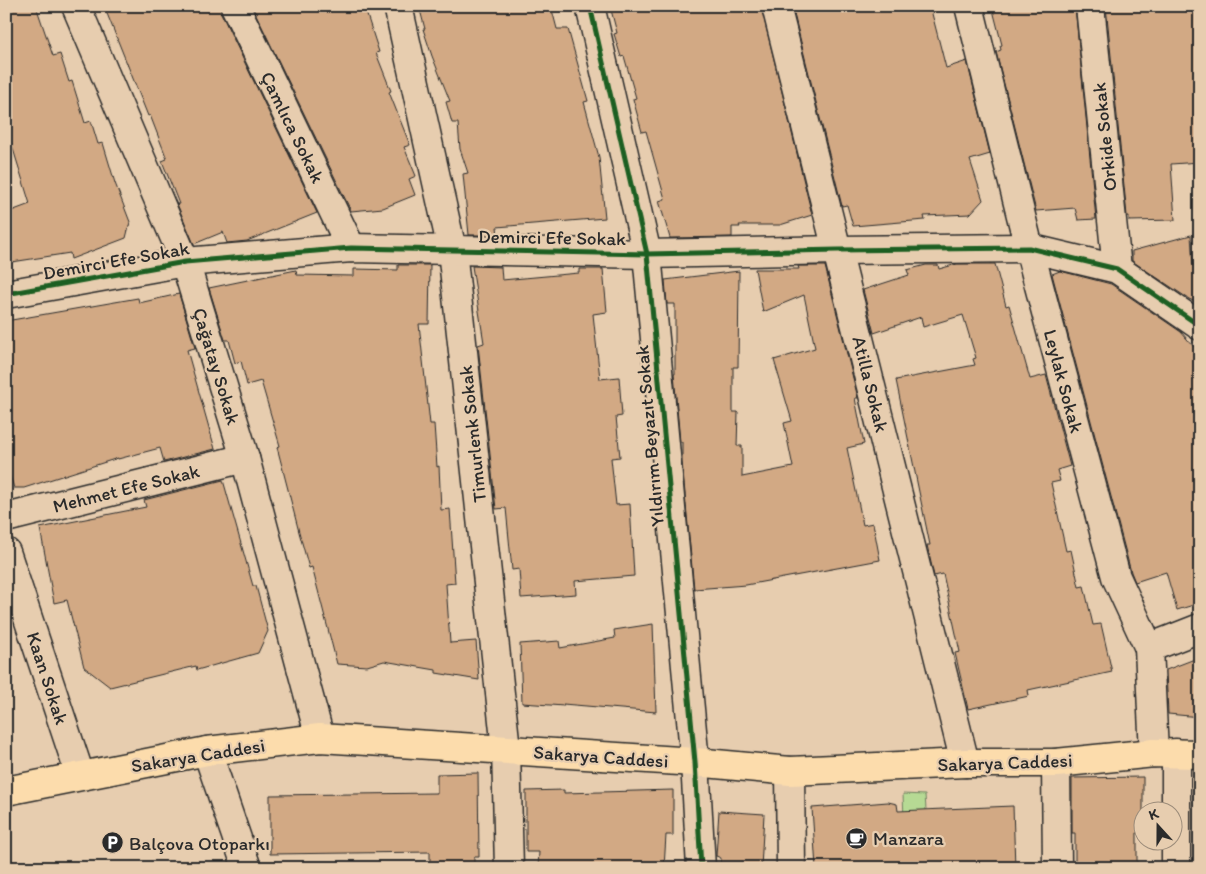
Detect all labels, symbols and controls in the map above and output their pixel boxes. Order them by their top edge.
street label: Çamlıca Sokak [256,68,330,187]
street label: Orkide Sokak [1087,81,1122,192]
street label: Demirci Efe Sokak [478,225,626,250]
street label: Demirci Efe Sokak [41,236,191,285]
street label: Çağatay Sokak [188,305,245,427]
street label: Leylak Sokak [1039,327,1088,436]
street label: Atilla Sokak [847,334,894,435]
street label: Yıldırım Beyazıt Sokak [630,344,669,528]
street label: Timurlenk Sokak [454,364,491,504]
street label: Mehmet Efe Sokak [50,459,202,518]
street label: Kaan Sokak [22,629,73,728]
street label: Sakarya Caddesi [130,734,267,777]
street label: Sakarya Caddesi [533,740,669,773]
street label: Sakarya Caddesi [937,749,1073,776]
north arrow [1134,802,1184,852]
text: K [1146,804,1162,824]
cafe icon: Manzara [845,826,869,850]
place label: Manzara [873,827,944,850]
parking icon: Balçova Otoparkı [101,831,125,855]
place label: Balçova Otoparkı [129,832,270,855]

